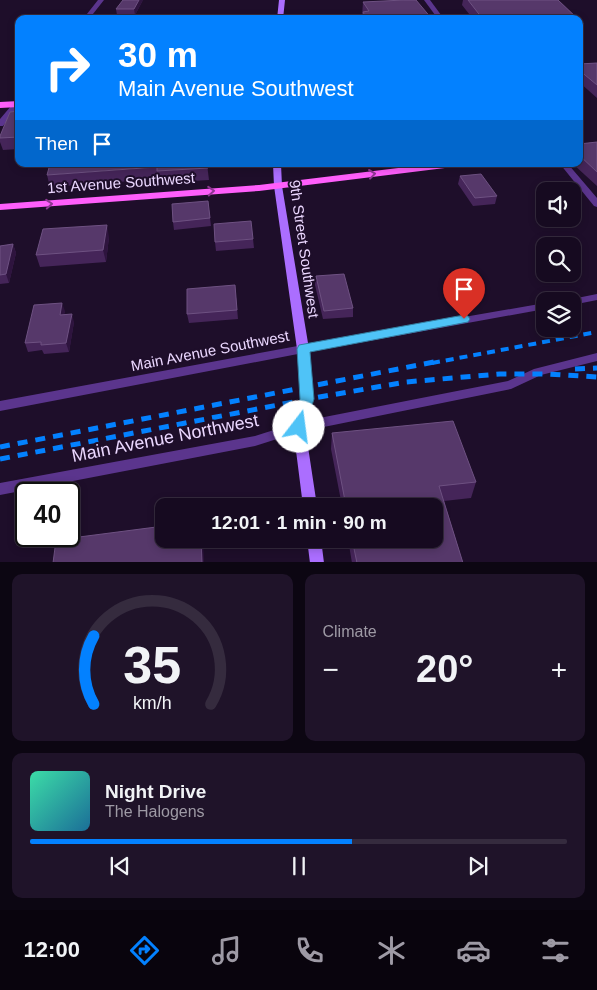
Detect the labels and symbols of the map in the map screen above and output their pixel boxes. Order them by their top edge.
street label: 1st Avenue Southwest [46,169,196,196]
one-way arrow [369,169,377,180]
street label: 9th Street Southwest [286,179,323,320]
one-way arrow [207,186,215,197]
one-way arrow [45,198,53,209]
pin [443,268,485,319]
street label: Main Avenue Southwest [129,327,291,374]
position arrow [272,400,324,452]
street label: Main Avenue Northwest [70,410,260,466]
speed limit sign: 40 [15,482,80,547]

